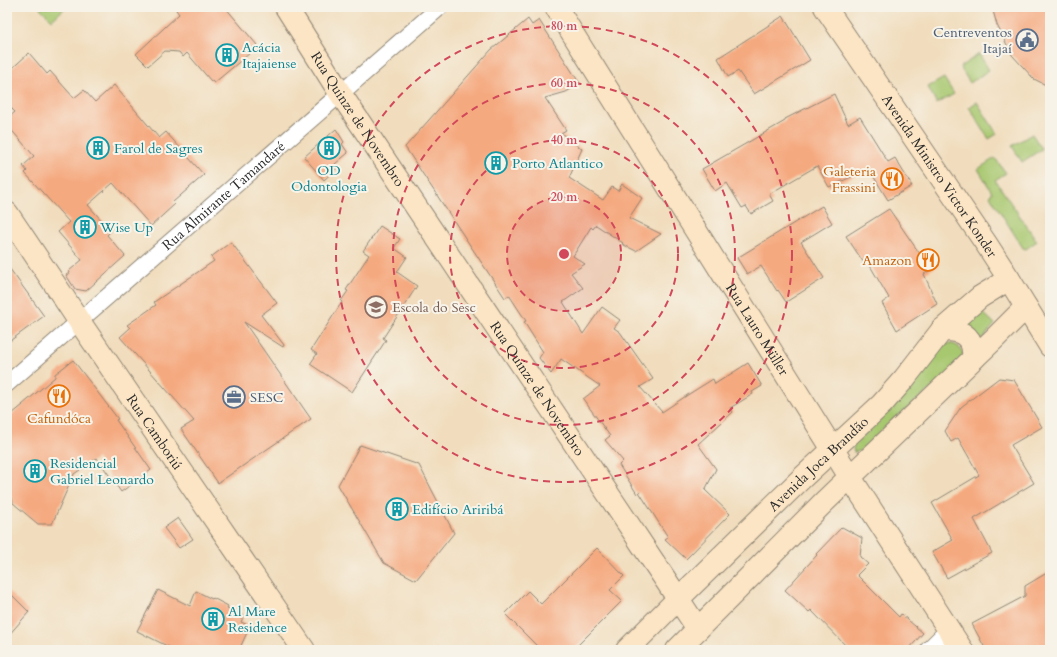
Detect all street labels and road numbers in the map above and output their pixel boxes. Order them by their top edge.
street label: Rua Quinze de Novembro [306,48,409,191]
street label: Avenida Ministro Victor Konder [877,91,1002,262]
street label: Rua Almirante Tamandaré [158,137,289,255]
street label: Rua Lauro Müller [721,280,794,380]
street label: Rua Quinze de Novembro [485,318,589,460]
street label: Rua Camboriú [122,391,187,474]
street label: Avenida Joca Brandão [764,412,873,516]

